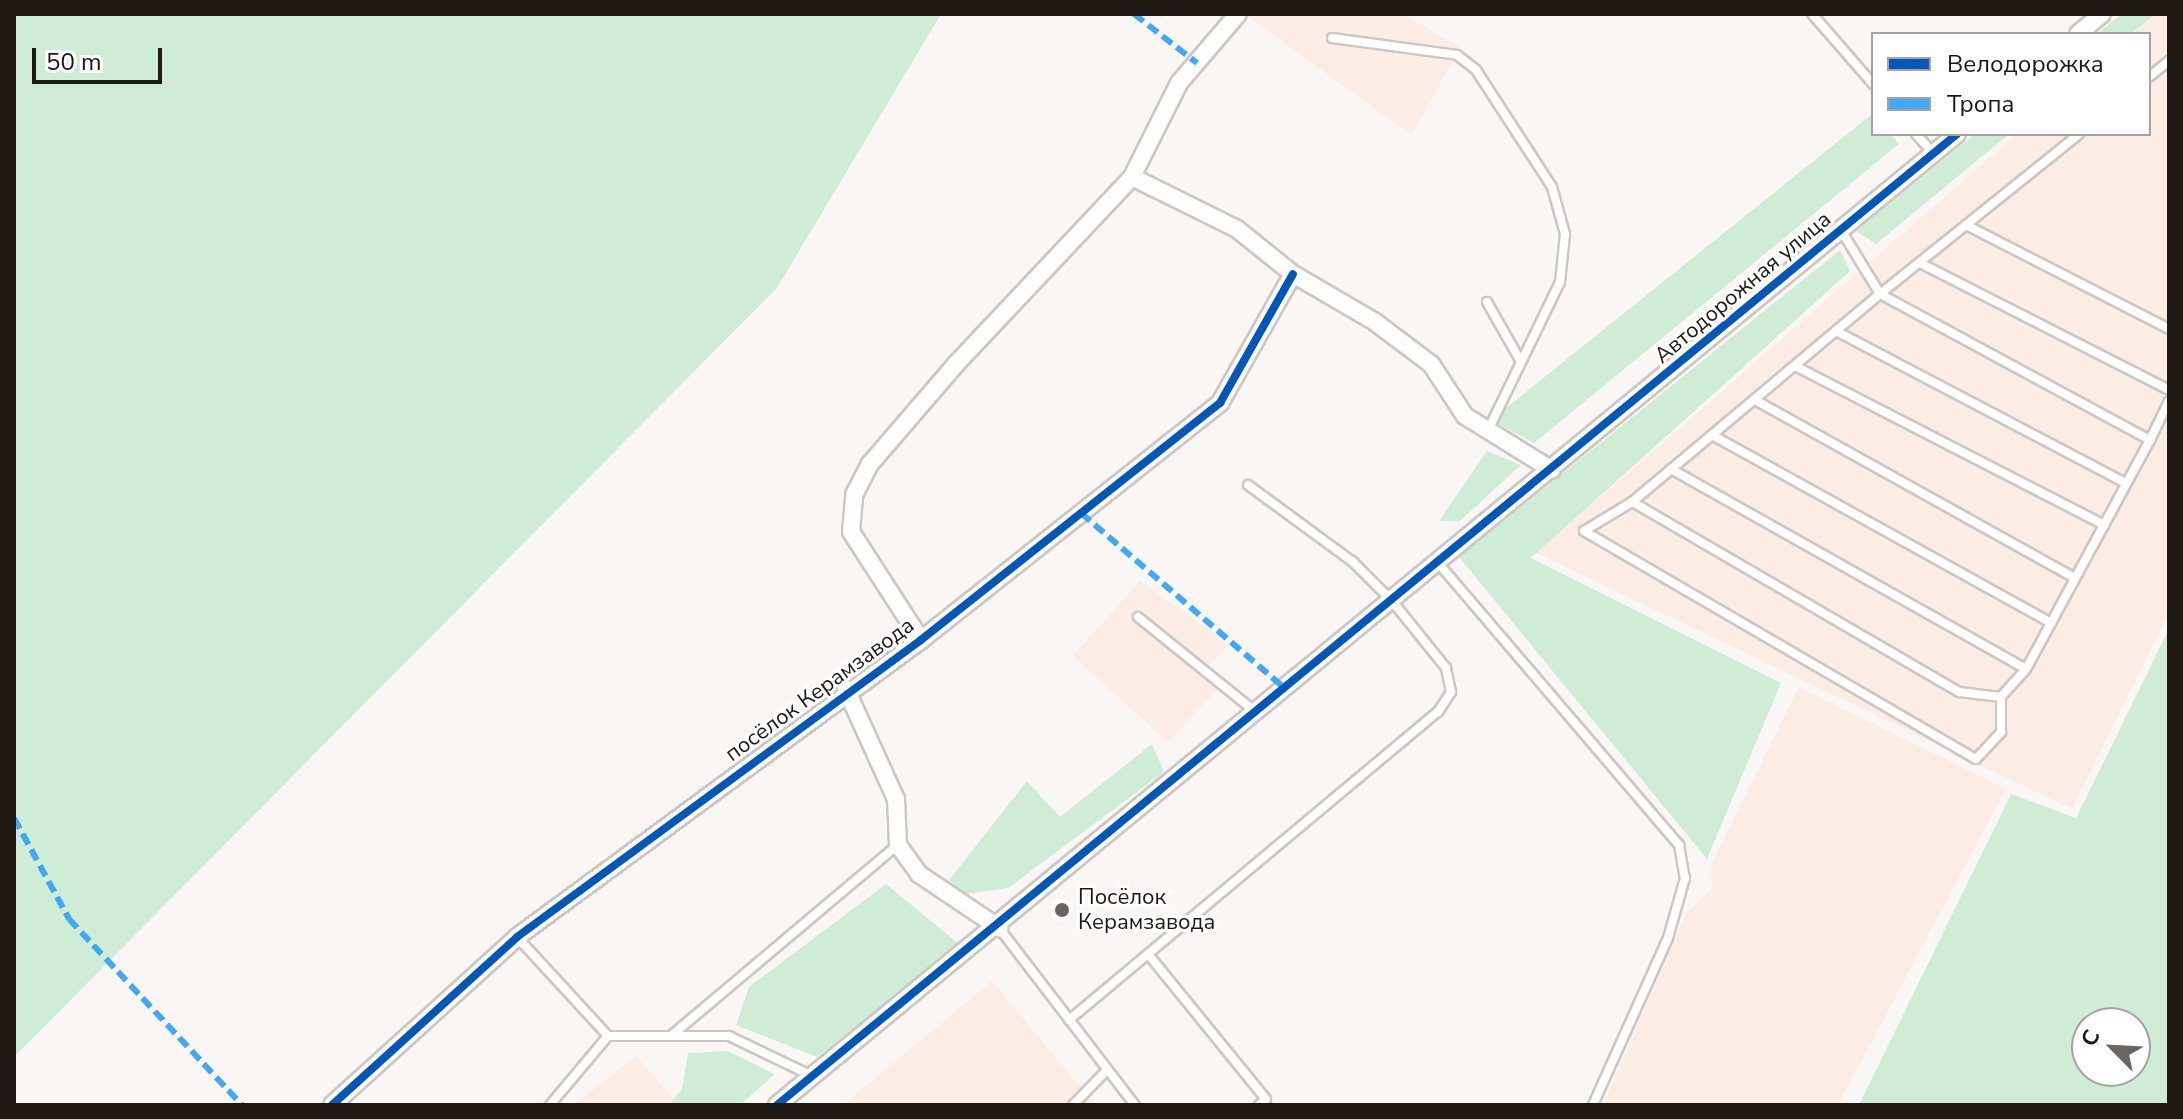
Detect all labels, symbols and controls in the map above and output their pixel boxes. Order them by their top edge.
scale bar [36,32,166,82]
legend [1871,32,2151,136]
text: 50 m [46,46,102,78]
text: Велодорожка [1947,48,2104,80]
text: Тропа [1947,88,2014,120]
street label: Автодорожная улица [1649,206,1837,370]
street label: посёлок Керамзавода [720,612,920,768]
place label: Посёлок Керамзавода [1078,884,1215,936]
marker: Посёлок Керамзавода [1053,901,1071,919]
north arrow [2071,1007,2151,1087]
text: С [2074,1025,2108,1051]

